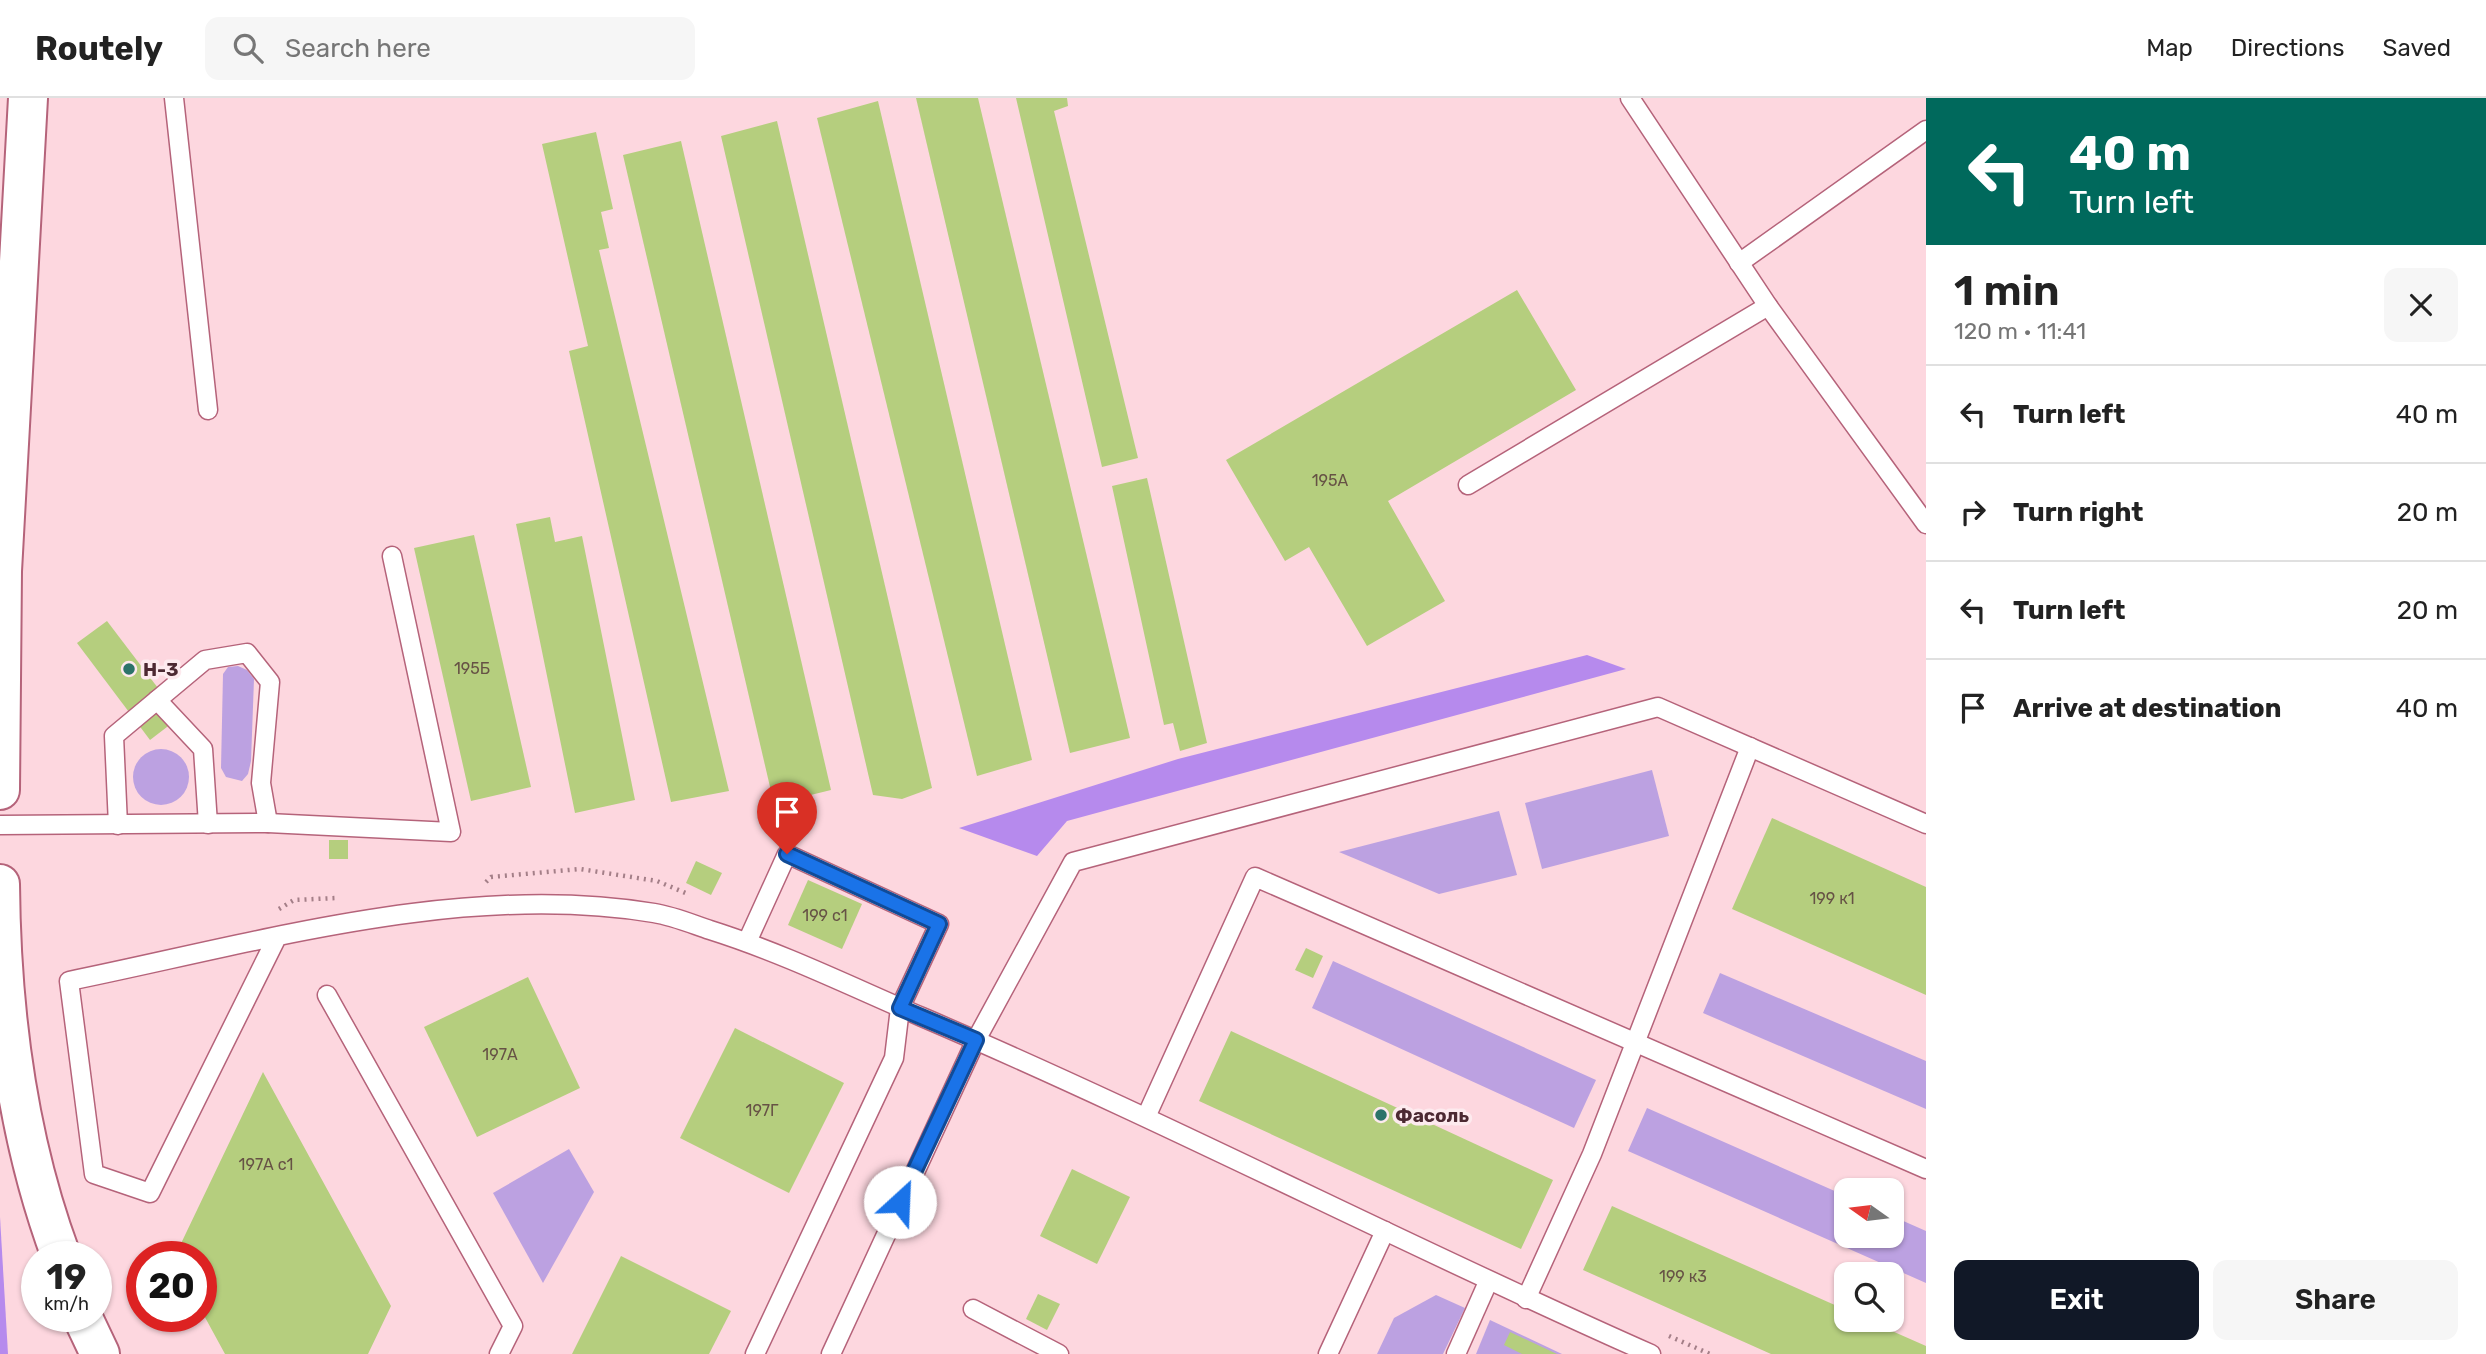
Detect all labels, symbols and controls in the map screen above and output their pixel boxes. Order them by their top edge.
search box [205,17,695,80]
text: Routely [35,29,163,68]
icon: search [229,29,267,67]
text: Search here [285,33,431,64]
text: Map [2146,34,2193,62]
text: Directions [2231,34,2344,62]
text: Saved [2382,34,2451,62]
text: 40 m [2069,124,2191,182]
icon: left [1954,126,2045,217]
text: Turn left [2069,183,2194,221]
text: 1 min [1954,266,2060,316]
button: close [2384,268,2458,342]
text: 120 m · 11:41 [1954,317,2086,345]
icon: left [1954,395,1992,433]
text: Turn left [2013,399,2125,430]
text: 40 m [2396,399,2458,430]
house number: 195А [1312,471,1349,490]
icon: right [1954,493,1992,531]
text: Turn right [2013,497,2143,528]
text: 20 m [2397,497,2458,528]
icon: left [1954,591,1992,629]
text: Turn left [2013,595,2125,626]
text: 20 m [2397,595,2458,626]
place label: Н-3 [143,658,179,681]
house number: 195Б [454,659,490,678]
marker: Н-3 [121,661,137,677]
icon: arrive [1954,689,1992,727]
text: Arrive at destination [2013,693,2281,724]
text: 40 m [2396,693,2458,724]
pin [757,782,817,854]
icon: arrive [768,793,806,831]
house number: 199 к1 [1809,889,1855,908]
house number: 199 с1 [802,906,848,925]
house number: 197А [482,1045,518,1064]
house number: 197Г [746,1101,779,1120]
place label: Фасоль [1395,1104,1469,1127]
marker: Фасоль [1373,1107,1389,1123]
house number: 197А с1 [239,1155,293,1174]
position arrow [863,1165,937,1239]
north arrow [1834,1178,1904,1248]
map controls [1834,1178,1904,1332]
speed limit sign: 20 [126,1241,217,1332]
text: 19 [47,1256,86,1298]
button: Exit [1954,1260,2199,1340]
button: Share [2213,1260,2458,1340]
button: search [1834,1262,1904,1332]
house number: 199 к3 [1659,1267,1707,1286]
text: km/h [44,1293,89,1315]

